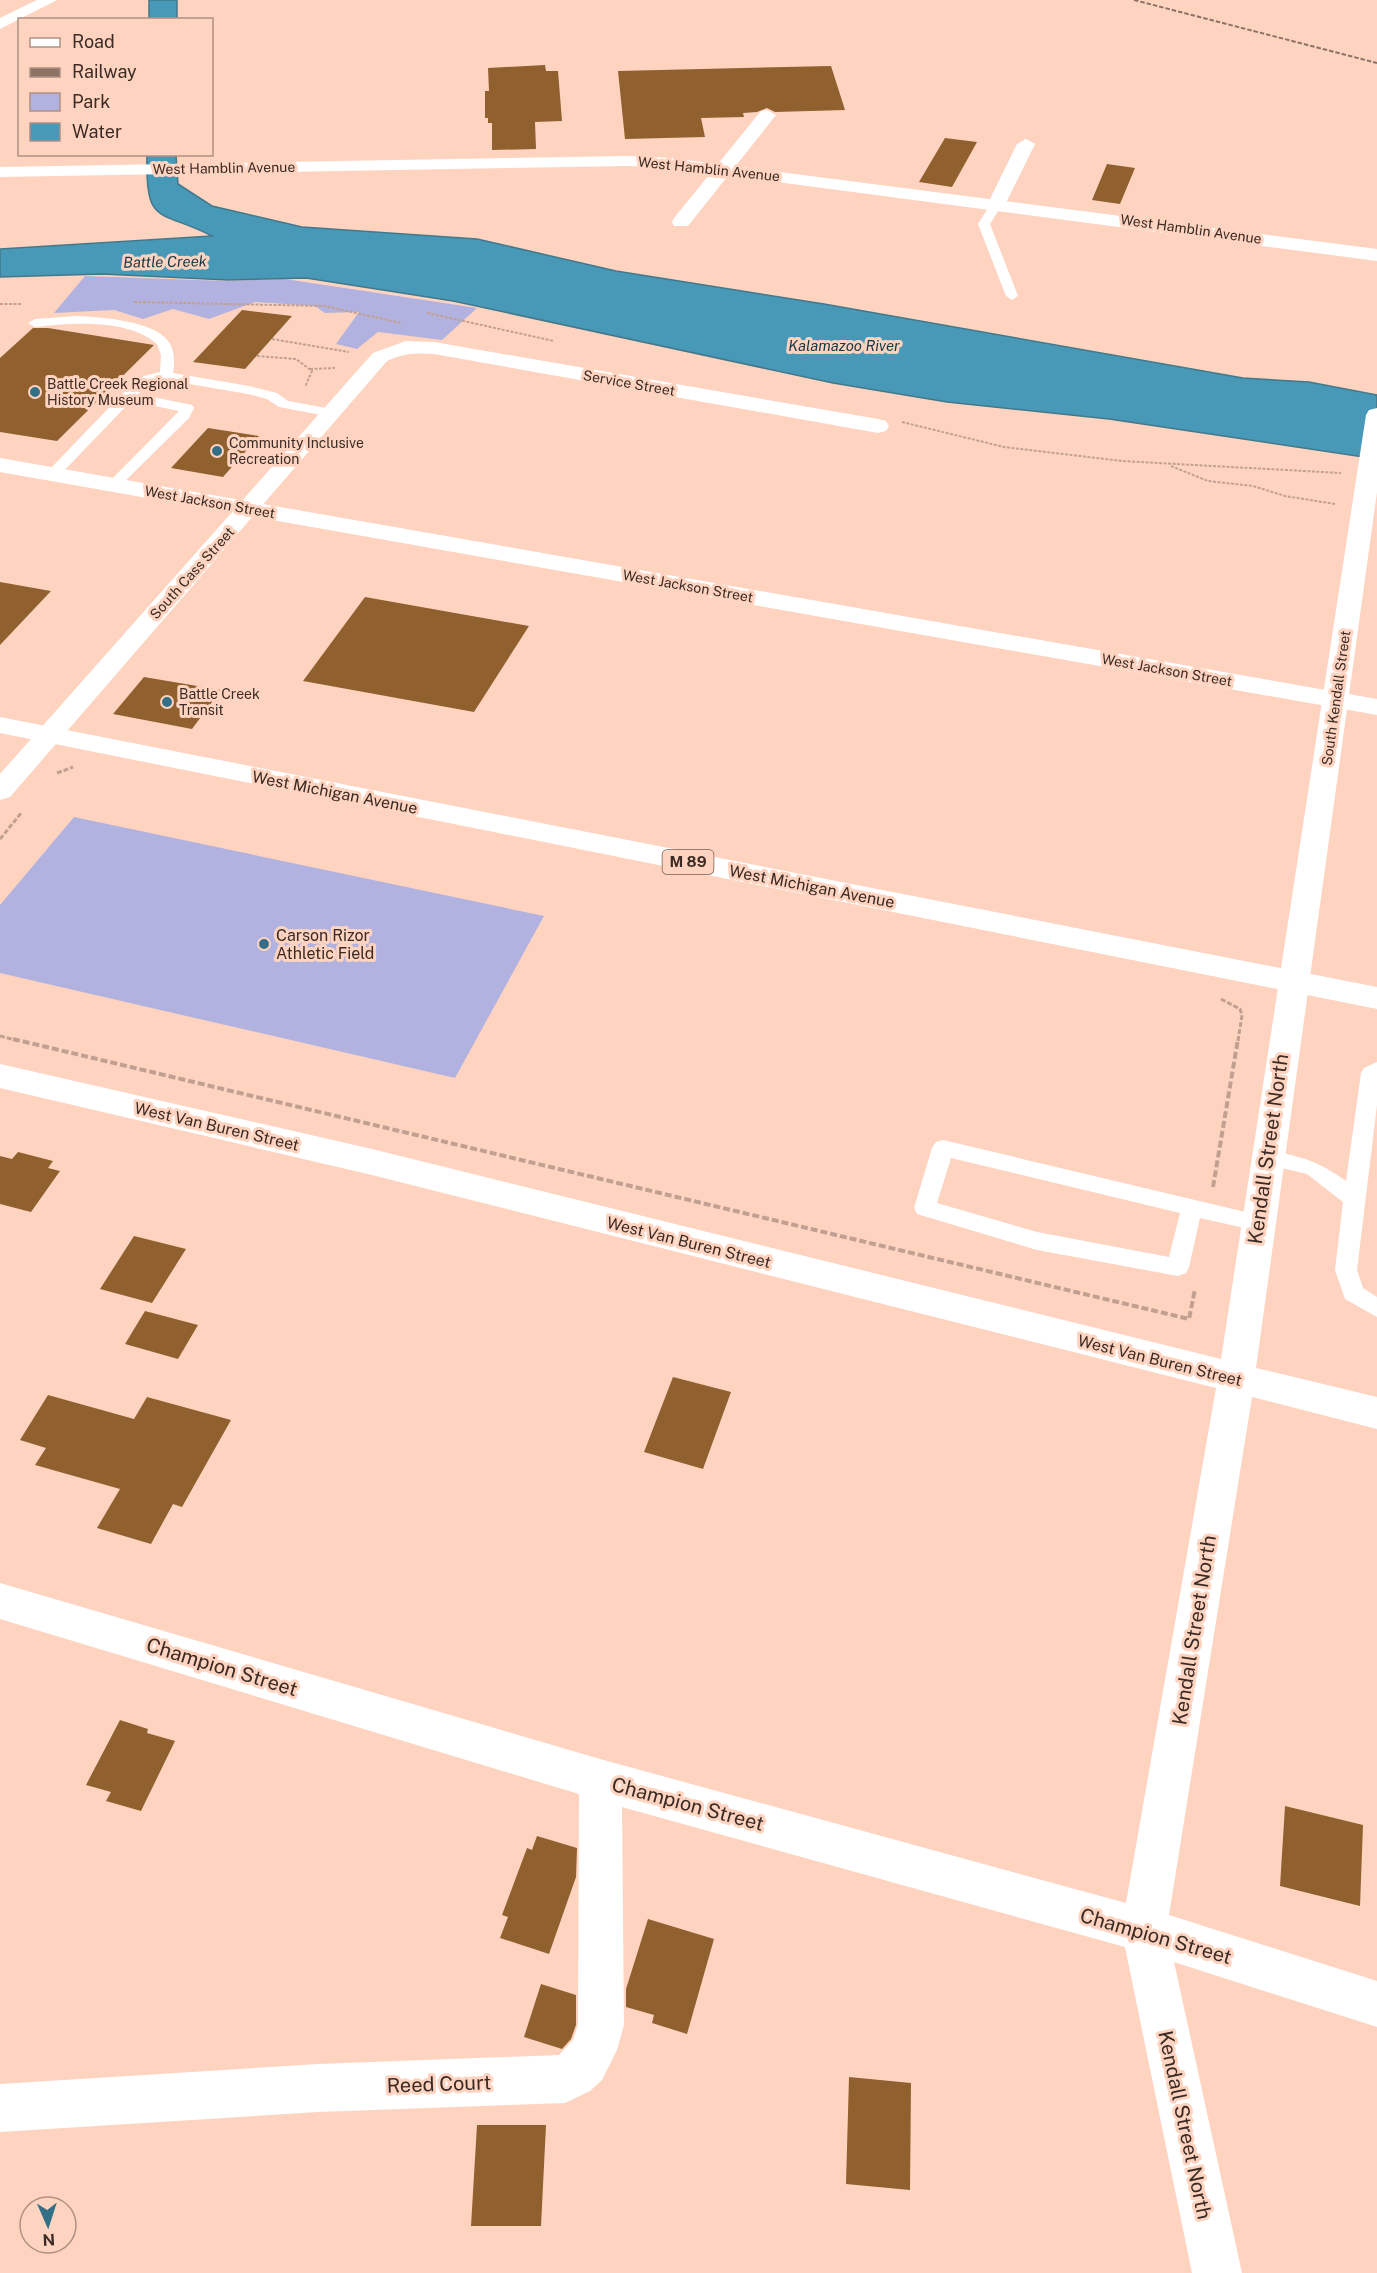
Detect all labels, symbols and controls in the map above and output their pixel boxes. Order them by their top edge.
legend [18,18,213,156]
text: Road [72,31,115,52]
text: Railway [72,61,137,82]
text: Park [72,91,110,112]
text: Water [72,121,122,142]
street label: West Hamblin Avenue [637,154,781,184]
street label: West Hamblin Avenue [153,159,295,177]
street label: West Hamblin Avenue [1119,211,1263,247]
water label: Battle Creek [123,252,208,271]
water label: Kalamazoo River [788,337,900,354]
street label: Service Street [582,367,676,399]
place label: Battle Creek Regional History Museum [47,376,189,408]
marker: Battle Creek Regional History Museum [28,385,42,399]
place label: Community Inclusive Recreation [229,435,364,467]
marker: Community Inclusive Recreation [210,444,224,458]
street label: West Jackson Street [144,483,276,521]
street label: South Cass Street [147,524,237,622]
street label: West Jackson Street [622,567,754,605]
street label: South Kendall Street [1319,629,1353,767]
street label: West Jackson Street [1101,651,1233,689]
place label: Battle Creek Transit [179,686,260,718]
marker: Battle Creek Transit [160,695,174,709]
street label: West Michigan Avenue [251,767,419,818]
road number: M 89 [662,850,714,874]
street label: West Michigan Avenue [728,861,896,912]
place label: Carson Rizor Athletic Field [276,926,374,963]
marker: Carson Rizor Athletic Field [257,937,271,951]
street label: Kendall Street North [1243,1052,1293,1246]
street label: West Van Buren Street [133,1098,301,1155]
street label: West Van Buren Street [605,1213,773,1272]
street label: West Van Buren Street [1076,1331,1244,1390]
street label: Kendall Street North [1167,1533,1221,1727]
street label: Champion Street [144,1633,300,1701]
street label: Champion Street [609,1772,767,1836]
street label: Champion Street [1077,1903,1235,1969]
street label: Kendall Street North [1153,2029,1217,2221]
street label: Reed Court [386,2070,492,2098]
north arrow [18,2195,78,2255]
text: N [42,2230,56,2249]

